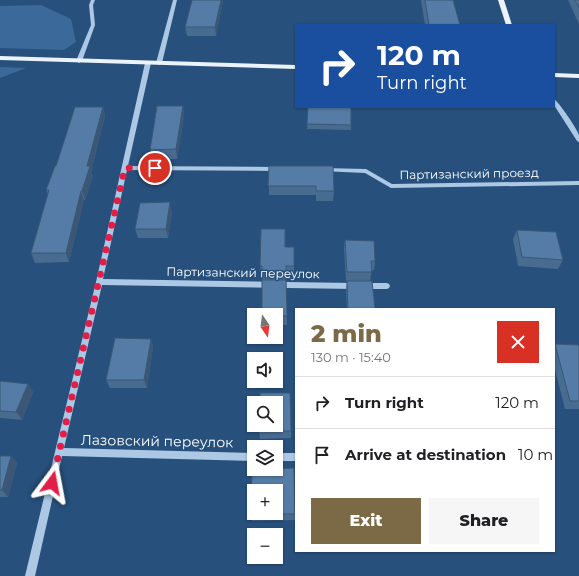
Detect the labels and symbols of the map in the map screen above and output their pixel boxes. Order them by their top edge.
pin [138,151,172,185]
street label: Партизанский проезд [399,165,539,182]
street label: Партизанский переулок [166,264,320,281]
north arrow [247,308,283,344]
street label: Лазовский переулок [81,431,233,451]
position arrow [31,462,73,504]

